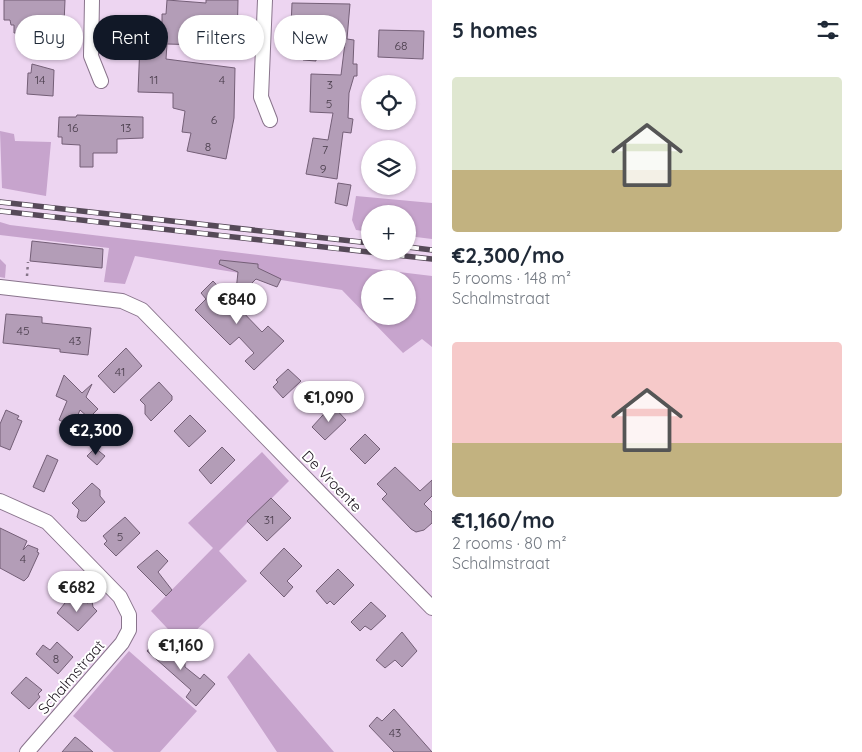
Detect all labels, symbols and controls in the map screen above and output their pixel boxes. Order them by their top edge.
chip: Buy [15,15,83,60]
chip: Rent [93,15,168,60]
chip: Filters [178,15,264,60]
chip: New [274,15,346,60]
icon: filters [814,16,842,44]
text: 5 homes [452,17,537,43]
house number: 68 [395,38,407,53]
house number: 14 [35,72,45,87]
house number: 11 [150,72,158,87]
house number: 4 [219,72,225,87]
map controls [361,75,416,325]
button: locate [361,75,416,130]
house number: 3 [327,77,333,92]
house number: 5 [326,96,332,111]
icon: home [602,110,692,200]
house number: 6 [211,112,218,127]
house number: 16 [68,120,79,135]
house number: 13 [121,120,131,135]
house number: 8 [205,139,211,154]
button: layers [361,140,416,195]
house number: 7 [322,142,328,157]
house number: 9 [320,161,327,176]
button: + [361,205,416,260]
text: €2,300/mo [452,242,564,268]
text: 5 rooms · 148 m² [452,268,571,288]
button: − [361,270,416,325]
pin: €840 [207,282,267,325]
text: Schalmstraat [452,288,550,308]
text: €840 [218,289,256,309]
house number: 45 [17,323,29,338]
house number: 43 [69,333,81,348]
house number: 41 [115,364,125,379]
icon: home [602,375,692,465]
pin: €1,090 [288,380,370,423]
text: €1,090 [304,387,354,407]
pin: €2,300 [55,414,137,456]
text: €2,300 [70,420,122,440]
street label: De Vroente [298,446,366,516]
text: €1,160/mo [452,507,555,533]
house number: 31 [264,512,274,527]
house number: 5 [117,529,123,544]
text: 2 rooms · 80 m² [452,533,567,553]
house number: 4 [20,551,26,566]
text: Schalmstraat [452,553,550,573]
pin: €682 [47,570,107,613]
text: €682 [59,577,95,597]
pin: €1,160 [140,628,222,671]
text: €1,160 [159,635,203,655]
street label: Schalmstraat [34,636,108,718]
house number: 8 [53,651,59,666]
house number: 43 [389,725,401,740]

